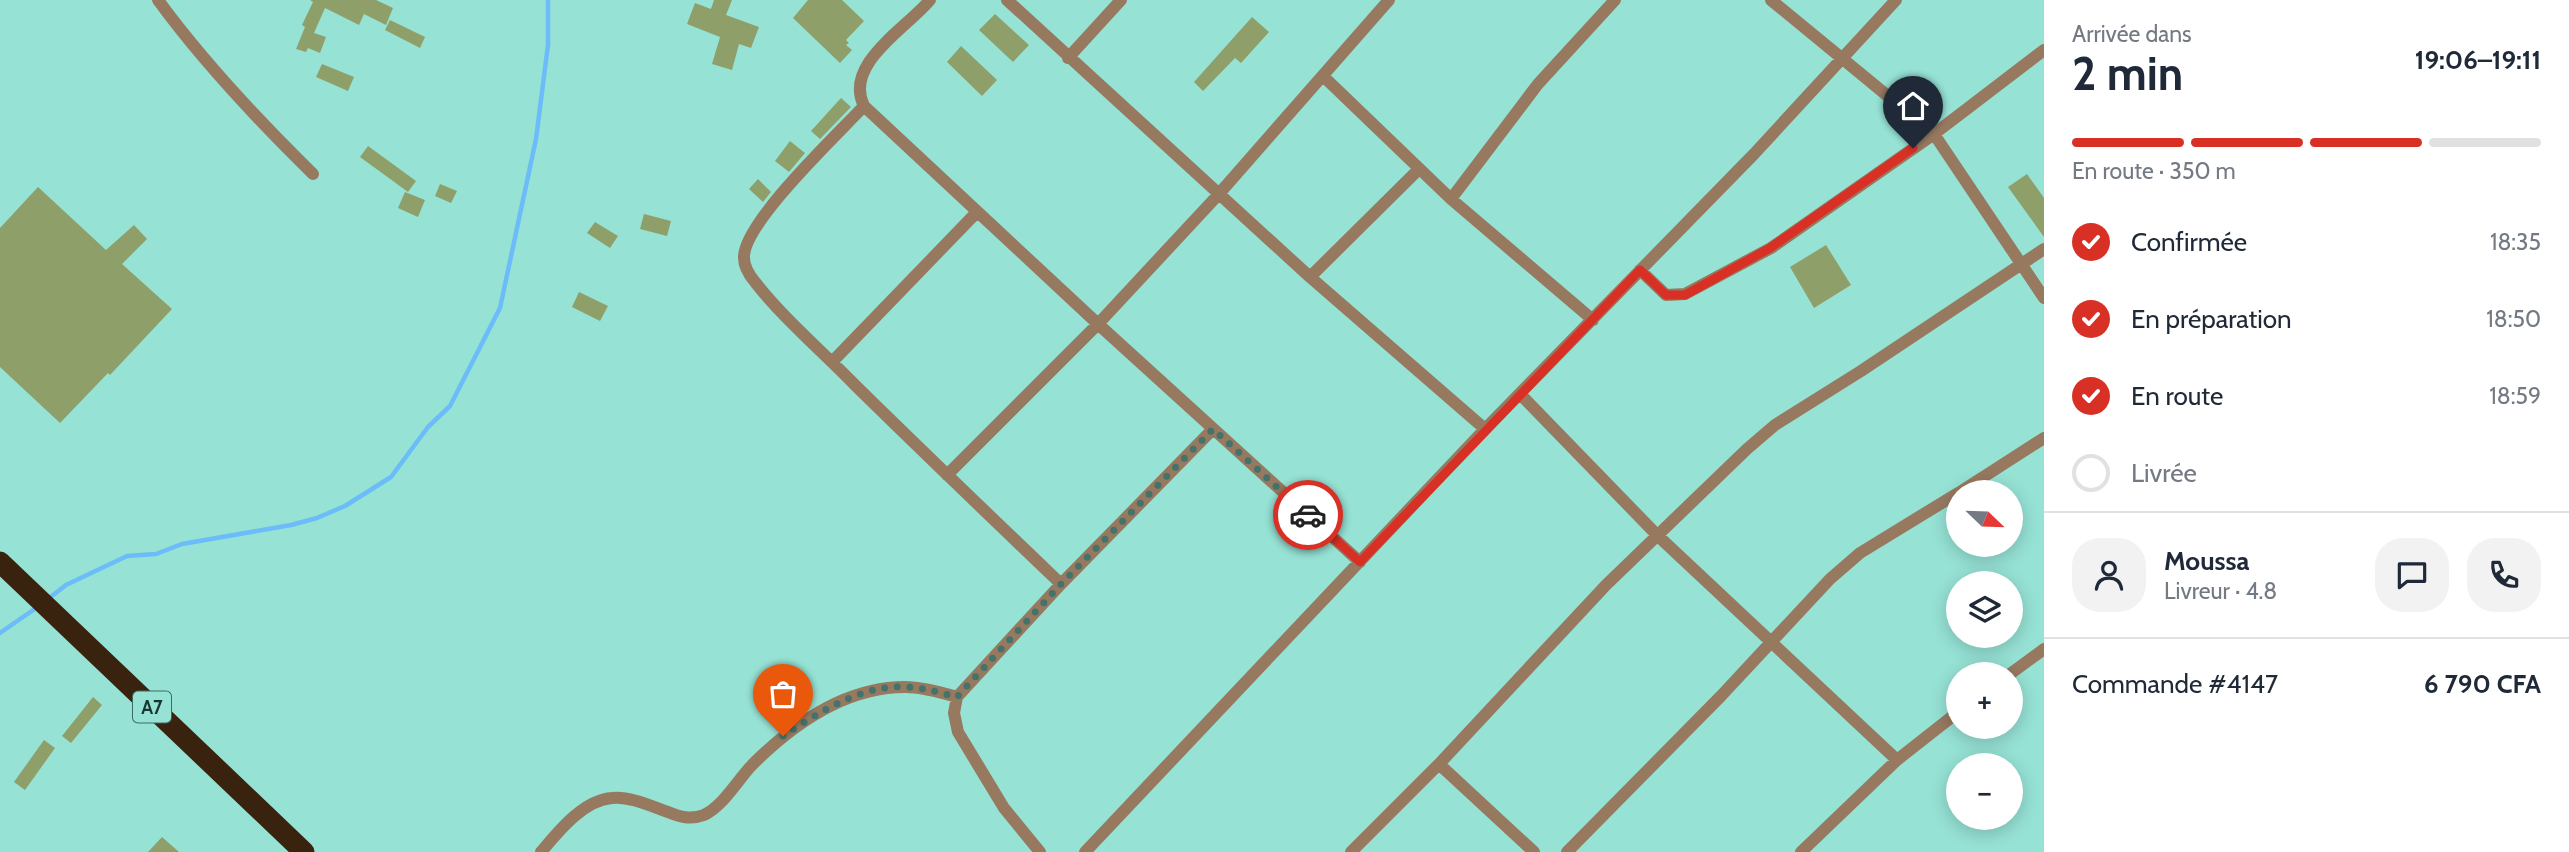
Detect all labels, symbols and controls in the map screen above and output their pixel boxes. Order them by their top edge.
text: Arrivée dans [2072,20,2192,48]
text: 19:06–19:11 [2415,44,2541,76]
text: 2 min [2072,46,2183,102]
pin [1883,76,1943,148]
icon: home [1894,87,1932,125]
text: En route · 350 m [2072,157,2236,185]
icon: check [2072,223,2110,261]
text: Confirmée [2131,226,2247,258]
text: 18:35 [2490,228,2541,256]
icon: check [2072,300,2110,338]
text: En préparation [2131,303,2292,335]
text: 18:50 [2486,305,2541,333]
icon: check [2072,377,2110,415]
text: En route [2131,380,2223,412]
text: 18:59 [2489,382,2541,410]
text: Livrée [2131,457,2197,489]
courier [1273,480,1343,550]
north arrow [1946,480,2023,556]
map controls [1946,480,2023,830]
icon: car [1289,496,1327,534]
button: person [2072,538,2146,612]
button: chat [2375,538,2449,612]
button: phone [2467,538,2541,612]
text: Moussa [2164,545,2249,577]
button: layers [1946,571,2023,648]
text: Livreur · 4.8 [2164,577,2277,605]
button: + [1946,662,2023,739]
pin [753,664,813,736]
text: Commande #4147 [2072,668,2278,700]
text: 6 790 CFA [2424,668,2541,700]
icon: bag [764,675,802,713]
road number: A7 [133,692,171,722]
button: − [1946,753,2023,830]

